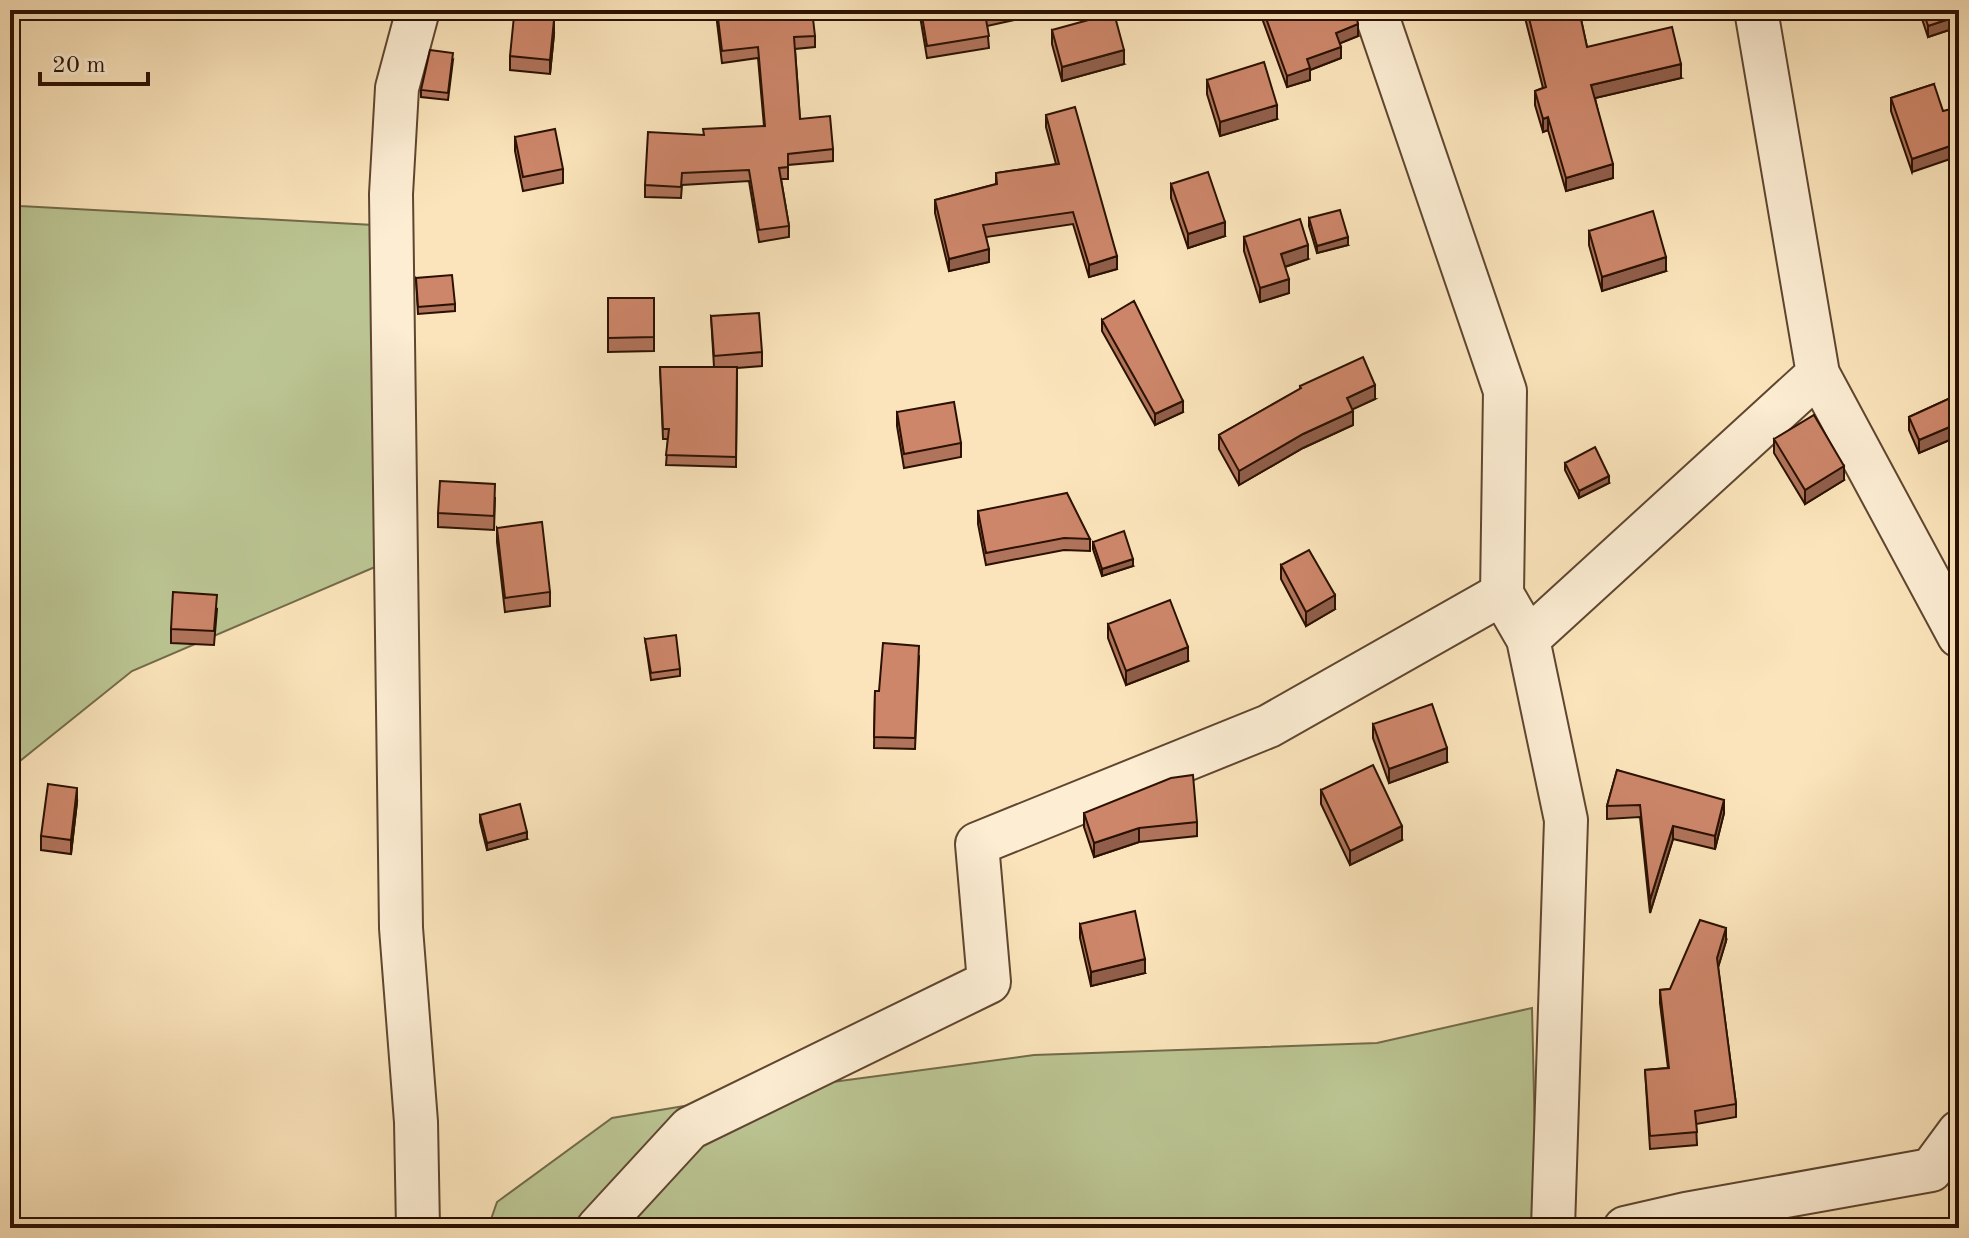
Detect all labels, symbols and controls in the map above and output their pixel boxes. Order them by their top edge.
scale bar [40,36,148,86]
text: 20 m [52,54,106,78]

